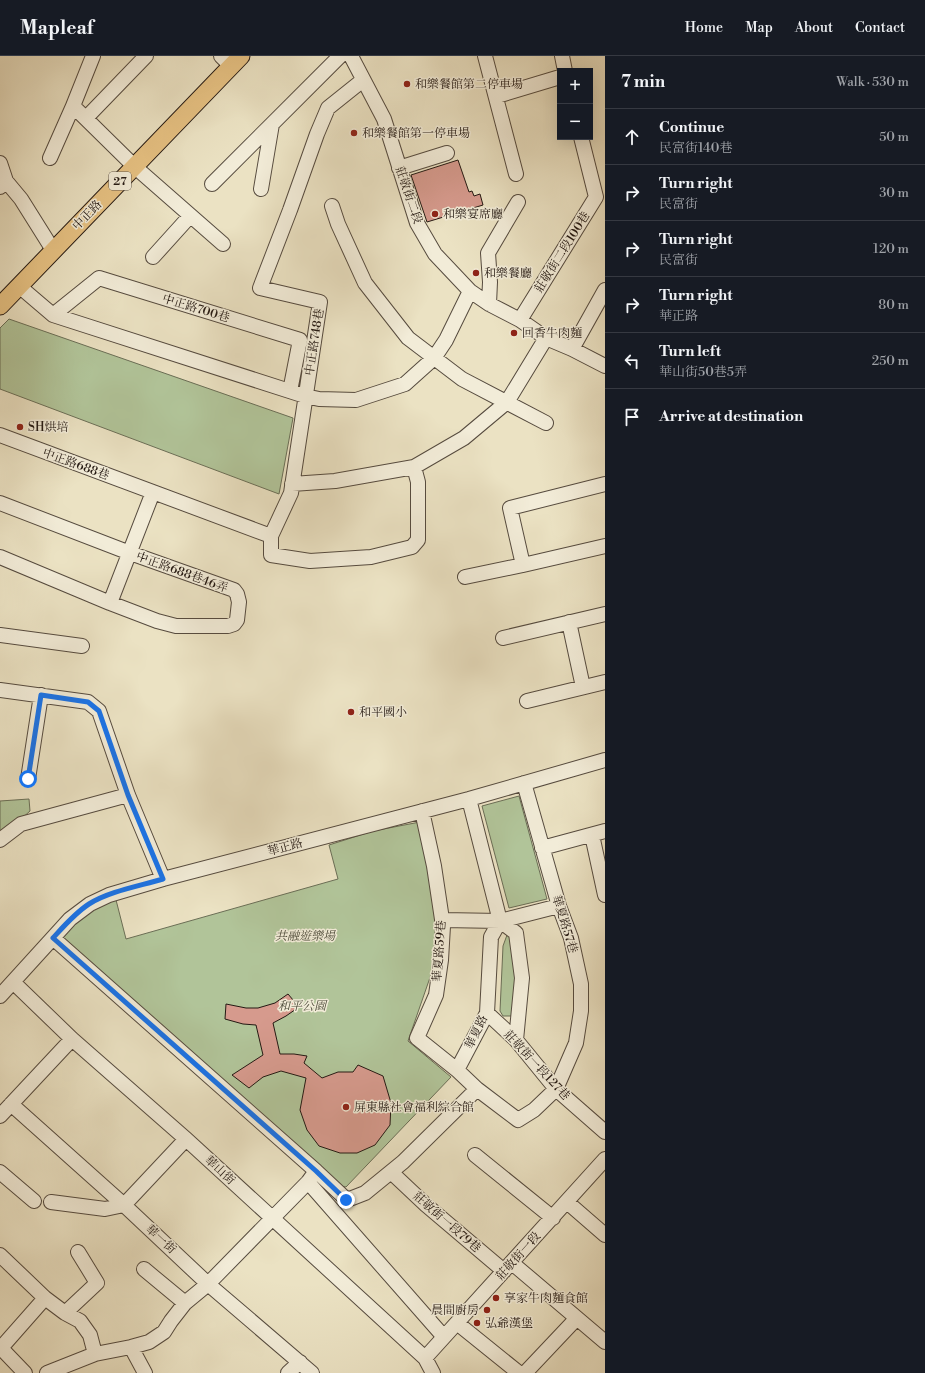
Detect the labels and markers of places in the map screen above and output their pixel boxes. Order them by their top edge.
place label: 和樂餐館第二停車場 [415,77,523,92]
marker: 和樂餐館第二停車場 [402,79,412,89]
place label: 和樂餐館第一停車場 [362,126,470,141]
marker: 和樂餐館第一停車場 [349,128,359,138]
place label: 和樂宴席廳 [443,207,503,222]
marker: 和樂宴席廳 [430,209,440,219]
place label: 和樂餐廳 [484,266,532,281]
marker: 和樂餐廳 [471,268,481,278]
place label: 回香牛肉麵 [522,326,582,341]
marker: 回香牛肉麵 [509,328,519,338]
place label: SH烘培 [28,420,69,435]
marker: SH烘培 [15,422,25,432]
place label: 和平國小 [359,705,407,720]
marker: 和平國小 [346,707,356,717]
place label: 屏東縣社會福利綜合館 [354,1100,474,1115]
marker: 屏東縣社會福利綜合館 [341,1102,351,1112]
place label: 享家牛肉麵食館 [504,1291,588,1306]
marker: 享家牛肉麵食館 [491,1293,501,1303]
place label: 晨間廚房 [431,1303,479,1318]
marker: 晨間廚房 [482,1305,492,1315]
place label: 弘爺漢堡 [485,1316,533,1331]
marker: 弘爺漢堡 [472,1318,482,1328]

